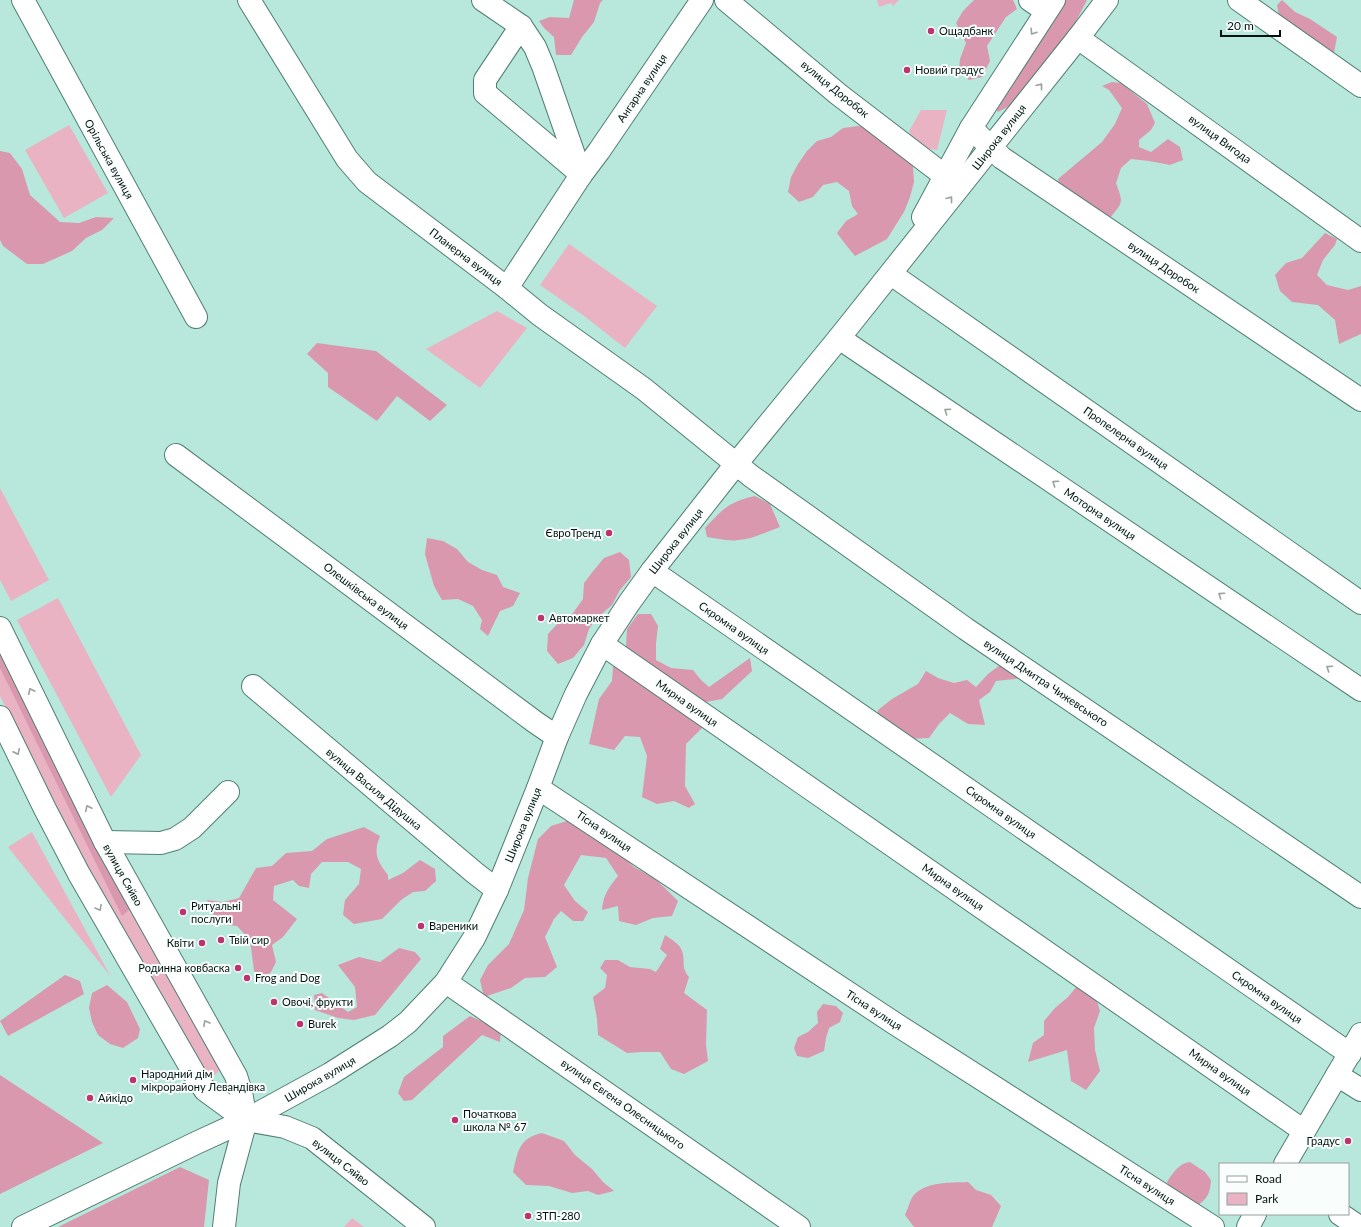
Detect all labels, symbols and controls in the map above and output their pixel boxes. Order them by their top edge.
scale bar [1221,12,1280,38]
text: 20 m [1227,18,1254,33]
place label: Ощадбанк [939,24,993,37]
marker: Ощадбанк [926,26,936,36]
one-way arrow [1030,28,1037,35]
street label: Ангарна вулиця [614,51,669,124]
street label: вулиця Доробок [799,57,872,120]
place label: Новий градус [915,63,984,76]
marker: Новий градус [902,65,912,75]
one-way arrow [1035,84,1042,91]
street label: Широка вулиця [969,101,1028,172]
street label: вулиця Вигода [1187,112,1254,166]
street label: Орільська вулиця [82,117,137,201]
one-way arrow [946,197,953,204]
street label: Планерна вулиця [427,225,505,288]
street label: вулиця Доробок [1126,238,1203,295]
street label: Пропелерна вулиця [1081,403,1171,472]
one-way arrow [944,408,951,416]
one-way arrow [1052,480,1059,488]
street label: Моторна вулиця [1062,485,1139,542]
street label: Широка вулиця [646,505,705,576]
place label: ЄвроТренд [546,526,601,539]
marker: ЄвроТренд [604,528,614,538]
street label: Олешківська вулиця [321,559,411,632]
one-way arrow [1218,592,1225,600]
street label: Скромна вулиця [697,598,772,657]
place label: Автомаркет [549,611,610,624]
marker: Автомаркет [536,613,546,623]
street label: вулиця Дмитра Чижевського [982,636,1111,729]
one-way arrow [1326,666,1333,673]
street label: Мирна вулиця [654,676,721,729]
one-way arrow [28,688,36,695]
street label: вулиця Василя Дідушка [324,745,425,832]
one-way arrow [12,748,20,755]
street label: Скромна вулиця [964,782,1039,841]
street label: Широка вулиця [502,785,544,864]
one-way arrow [85,804,93,812]
street label: Тісна вулиця [574,807,635,854]
street label: вулиця Сяйво [101,841,146,908]
street label: Мирна вулиця [920,860,987,913]
place label: Ритуальні послуги [191,899,241,925]
one-way arrow [94,904,101,911]
marker: Ритуальні послуги [178,907,188,917]
place label: Вареники [429,919,478,932]
marker: Вареники [416,921,426,931]
place label: Твій сир [229,933,269,946]
marker: Твій сир [216,935,226,945]
place label: Квіти [167,936,194,949]
marker: Квіти [197,938,207,948]
place label: Родинна ковбаска [138,961,230,974]
marker: Родинна ковбаска [233,963,243,973]
street label: Скромна вулиця [1230,967,1305,1026]
place label: Frog and Dog [255,971,320,984]
marker: Frog and Dog [242,973,252,983]
street label: Тісна вулиця [844,987,905,1033]
place label: Овочі, фрукти [282,995,353,1008]
marker: Овочі, фрукти [269,997,279,1007]
place label: Burek [308,1017,337,1030]
one-way arrow [204,1019,211,1027]
marker: Burek [295,1019,305,1029]
street label: Мирна вулиця [1187,1045,1254,1098]
street label: Широка вулиця [282,1053,358,1104]
street label: вулиця Євгена Олесницького [559,1056,688,1151]
place label: Народний дім мікрорайону Левандівка [141,1067,265,1093]
marker: Народний дім мікрорайону Левандівка [128,1075,138,1085]
place label: Айкідо [98,1091,133,1104]
marker: Айкідо [85,1093,95,1103]
place label: Початкова школа № 67 [463,1107,527,1133]
marker: Початкова школа № 67 [450,1115,460,1125]
place label: Градус [1306,1134,1340,1147]
street label: вулиця Сяйво [310,1135,372,1188]
marker: Градус [1343,1136,1353,1146]
street label: Тісна вулиця [1117,1162,1178,1208]
legend [1219,1163,1349,1215]
text: Road [1255,1171,1282,1186]
text: Park [1255,1191,1279,1206]
place label: ЗТП-280 [536,1209,581,1222]
marker: ЗТП-280 [523,1211,533,1221]

